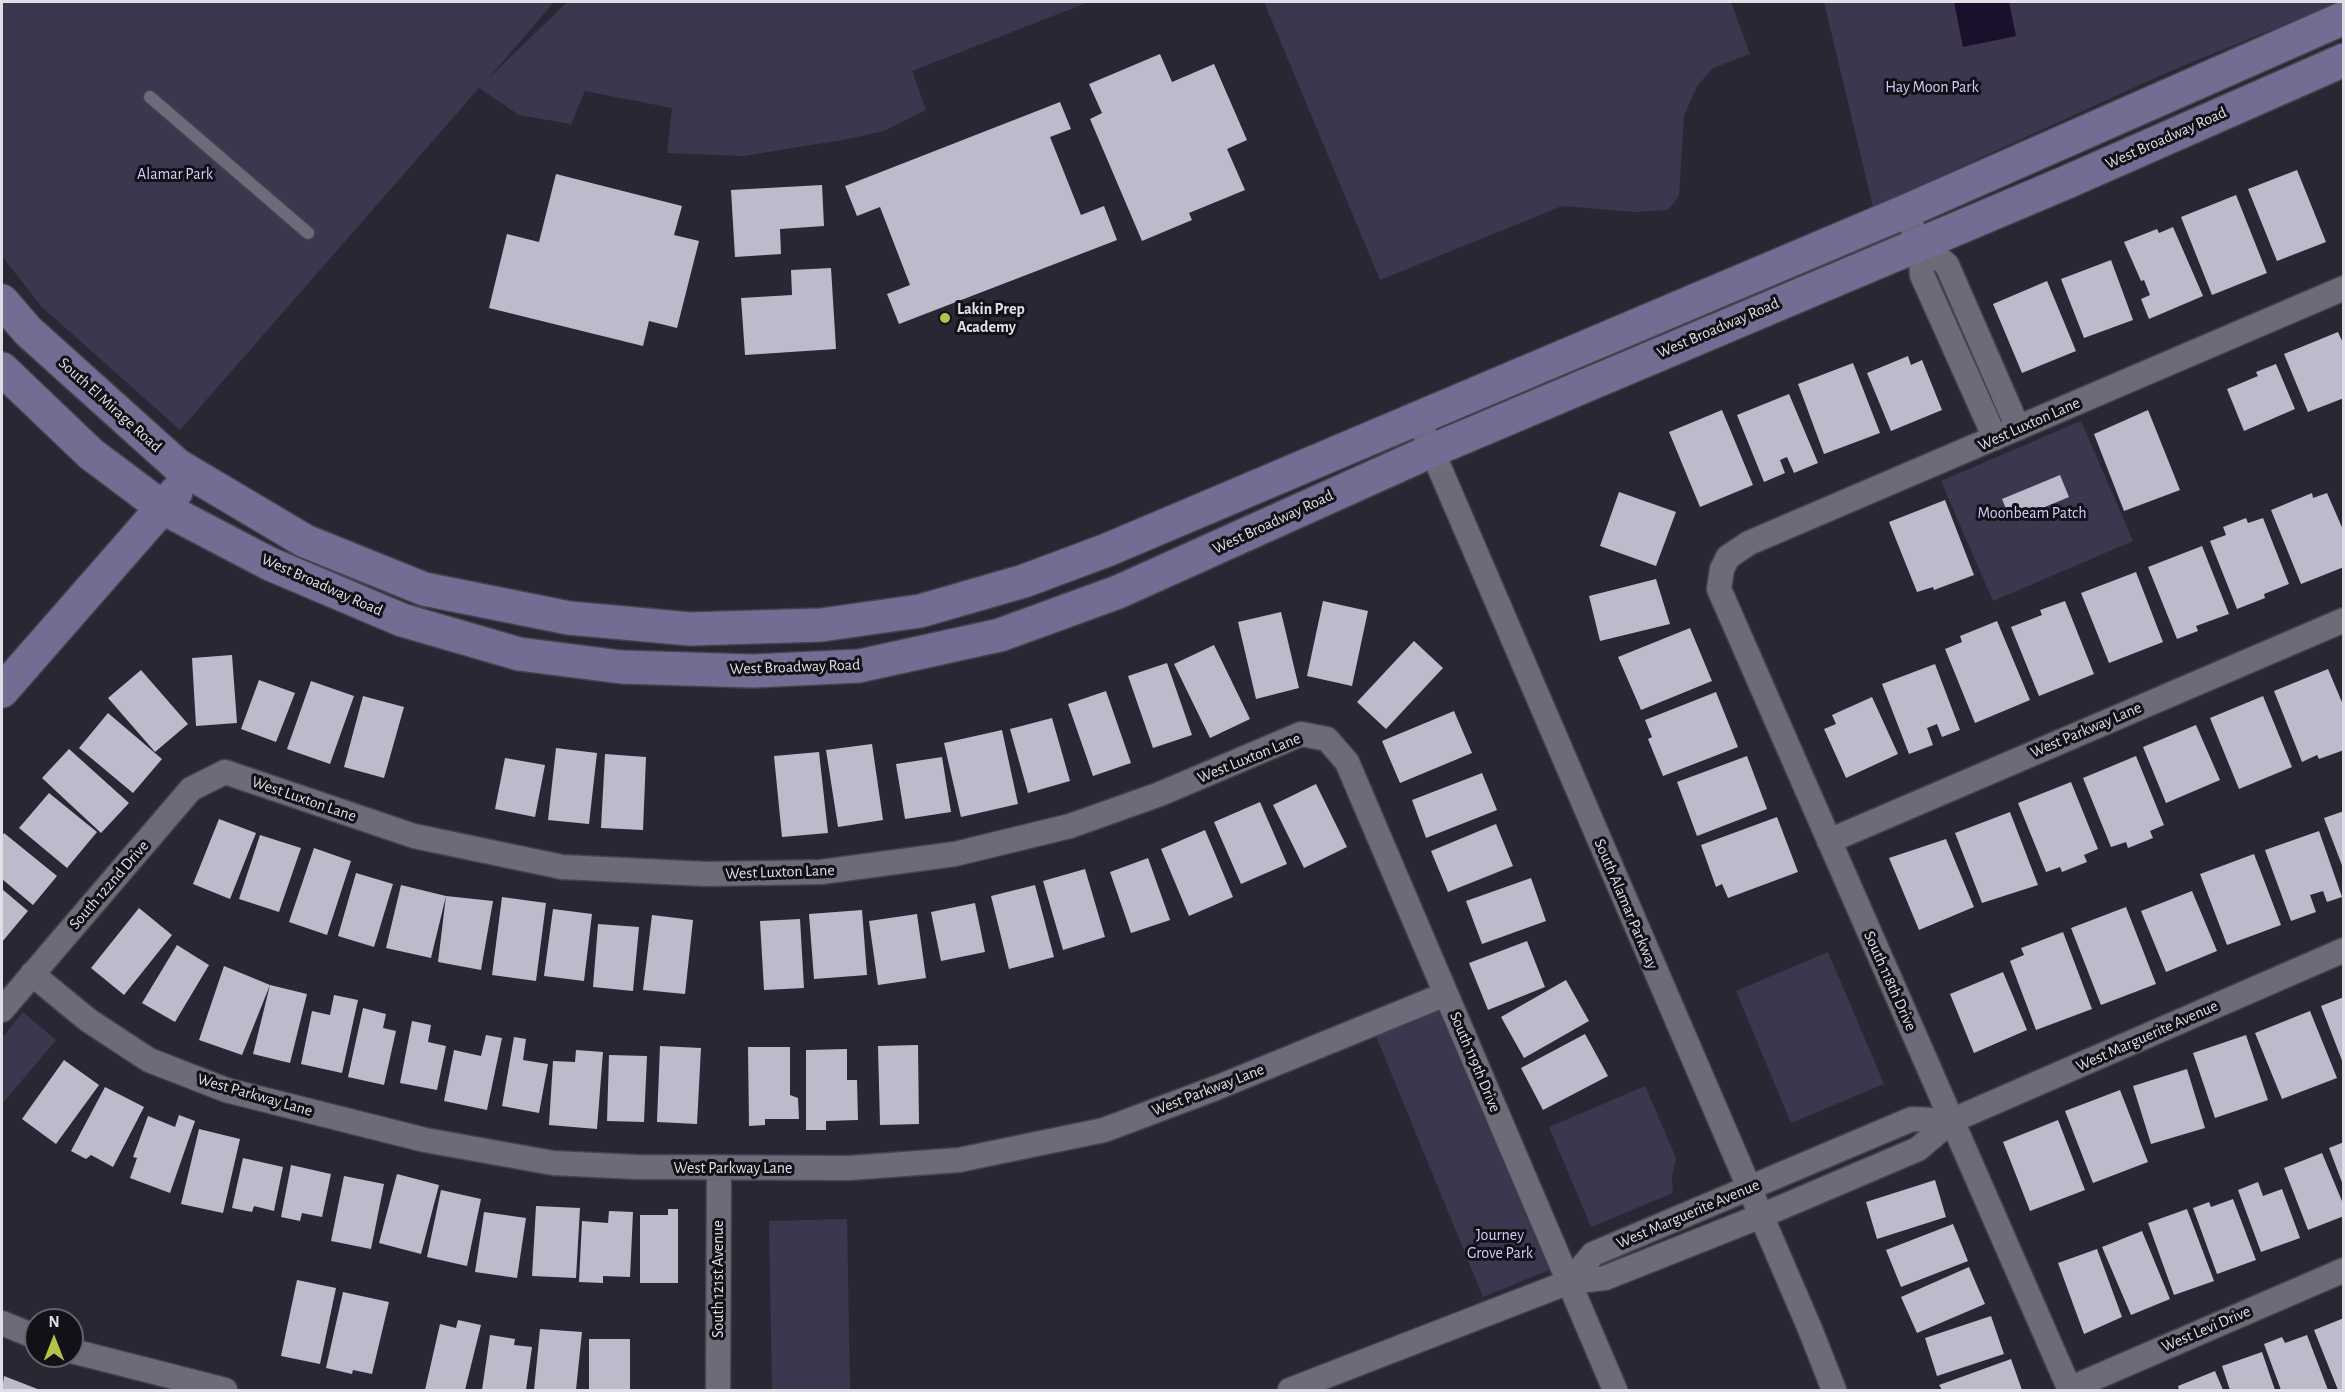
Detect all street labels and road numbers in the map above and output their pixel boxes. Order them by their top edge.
street label: West Broadway Road [2102,103,2230,173]
street label: West Broadway Road [1654,294,1782,362]
street label: South El Mirage Road [54,354,166,456]
street label: West Luxton Lane [1975,393,2083,455]
street label: West Broadway Road [1210,486,1336,558]
street label: West Broadway Road [258,550,386,620]
street label: West Broadway Road [729,655,861,679]
street label: West Parkway Lane [2028,698,2144,762]
street label: West Luxton Lane [1195,729,1303,787]
street label: West Luxton Lane [249,772,359,826]
street label: South 122nd Drive [65,836,153,934]
street label: South Alamar Parkway [1590,836,1662,972]
street label: West Luxton Lane [725,860,835,884]
street label: South 118th Drive [1859,928,1921,1034]
street label: West Marguerite Avenue [2073,996,2221,1076]
street label: South 119th Drive [1445,1009,1505,1115]
street label: West Parkway Lane [1149,1060,1267,1120]
street label: West Parkway Lane [195,1069,315,1121]
street label: West Parkway Lane [674,1158,792,1178]
street label: West Marguerite Avenue [1614,1175,1762,1253]
street label: South 121st Avenue [708,1220,728,1338]
street label: West Levi Drive [2159,1302,2253,1356]

